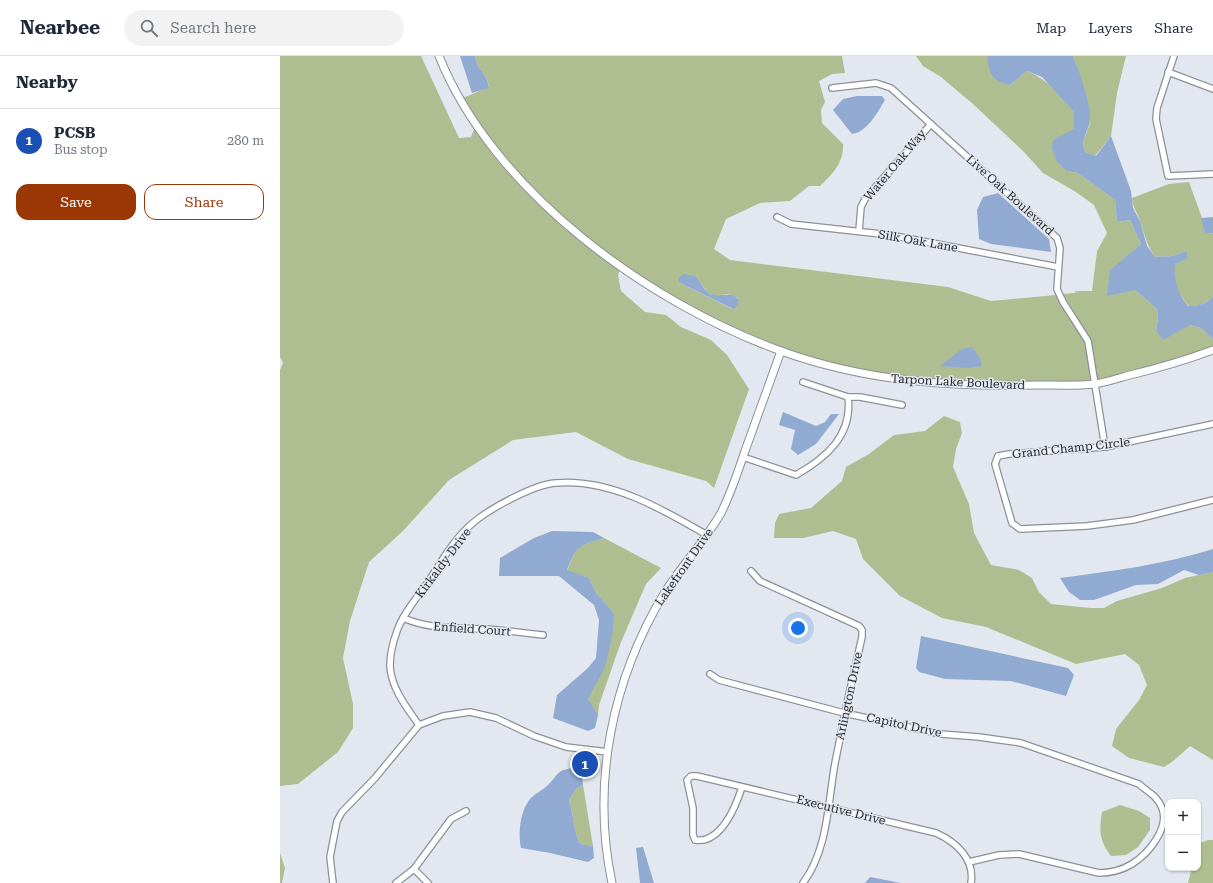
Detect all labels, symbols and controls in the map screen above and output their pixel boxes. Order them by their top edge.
search box [124,10,404,46]
text: Nearbee [20,16,100,39]
icon: search [138,17,160,39]
text: Search here [170,19,256,37]
text: Map [1036,20,1066,36]
text: Layers [1088,20,1132,36]
text: Share [1154,20,1193,36]
text: Nearby [16,72,78,92]
text: PCSB [54,124,96,142]
street label: Water Oak Way [861,126,929,203]
text: 1 [25,133,33,148]
text: 280 m [227,133,264,148]
text: Bus stop [54,142,108,157]
street label: Live Oak Boulevard [963,152,1057,238]
button: Save [16,184,136,220]
button: Share [144,184,264,220]
street label: Silk Oak Lane [877,227,959,255]
street label: Tarpon Lake Boulevard [891,371,1026,393]
street label: Grand Champ Circle [1011,435,1131,461]
street label: Kirkaldy Drive [412,525,474,601]
street label: Lakefront Drive [652,525,716,608]
your location [788,618,808,638]
street label: Enfield Court [433,619,512,639]
street label: Arlington Drive [833,650,865,741]
street label: Capitol Drive [865,710,943,740]
pin: 1 [572,749,598,779]
street label: Executive Drive [795,792,887,828]
map controls [1165,799,1201,871]
button: + [1165,799,1201,835]
button: − [1165,835,1201,871]

